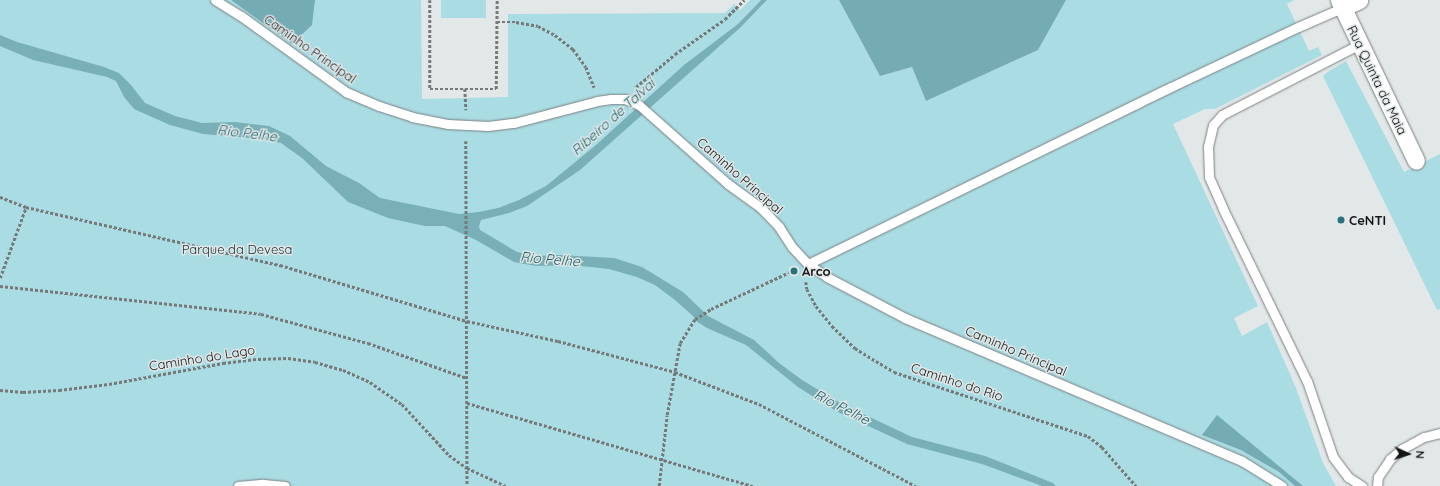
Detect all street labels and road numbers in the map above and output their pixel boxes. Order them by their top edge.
street label: Caminho Principal [261,11,359,87]
street label: Rua Quinta da Maia [1344,23,1410,137]
street label: Caminho Principal [694,134,786,218]
street label: Caminho Principal [963,323,1069,379]
street label: Caminho do Lago [148,342,256,374]
street label: Caminho do Rio [909,360,1005,404]

